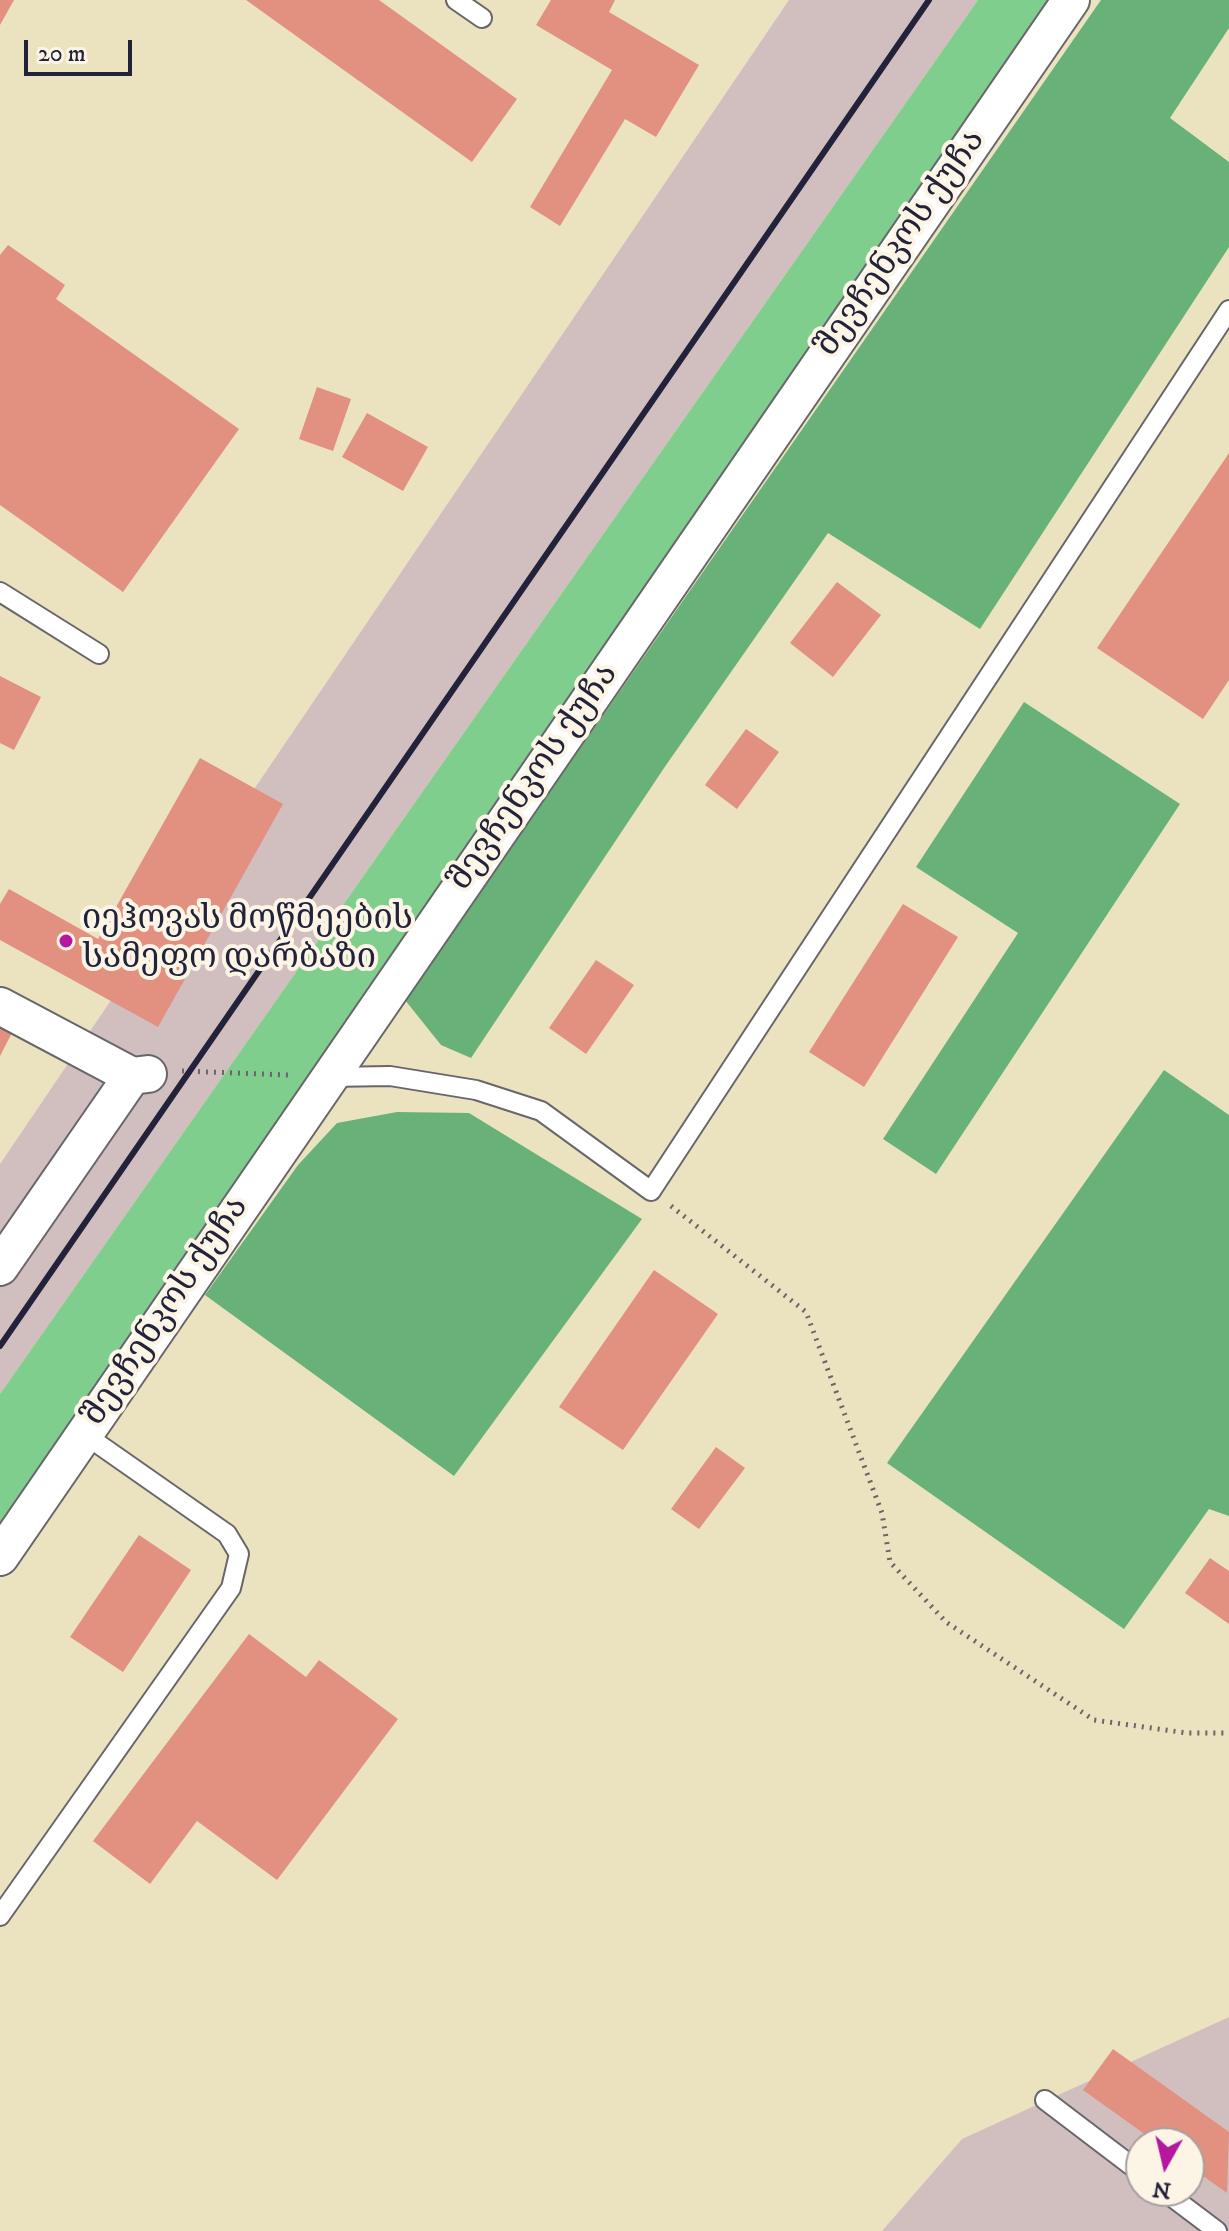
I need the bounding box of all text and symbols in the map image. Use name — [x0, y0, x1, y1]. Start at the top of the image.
scale bar — [28, 24, 136, 74]
text: 20 m — [38, 39, 86, 69]
street label: შევჩენკოს ქუჩა — [808, 123, 996, 365]
street label: შევჩენკოს ქუჩა — [441, 657, 629, 899]
place label: იეჰოვას მოწმეების სამეფო დარბაზი — [82, 901, 413, 980]
marker: იეჰოვას მოწმეების სამეფო დარბაზი — [57, 932, 75, 950]
street label: შევჩენკოს ქუჩა — [75, 1190, 259, 1434]
north arrow — [1125, 2127, 1205, 2207]
text: N — [1151, 2175, 1173, 2204]

